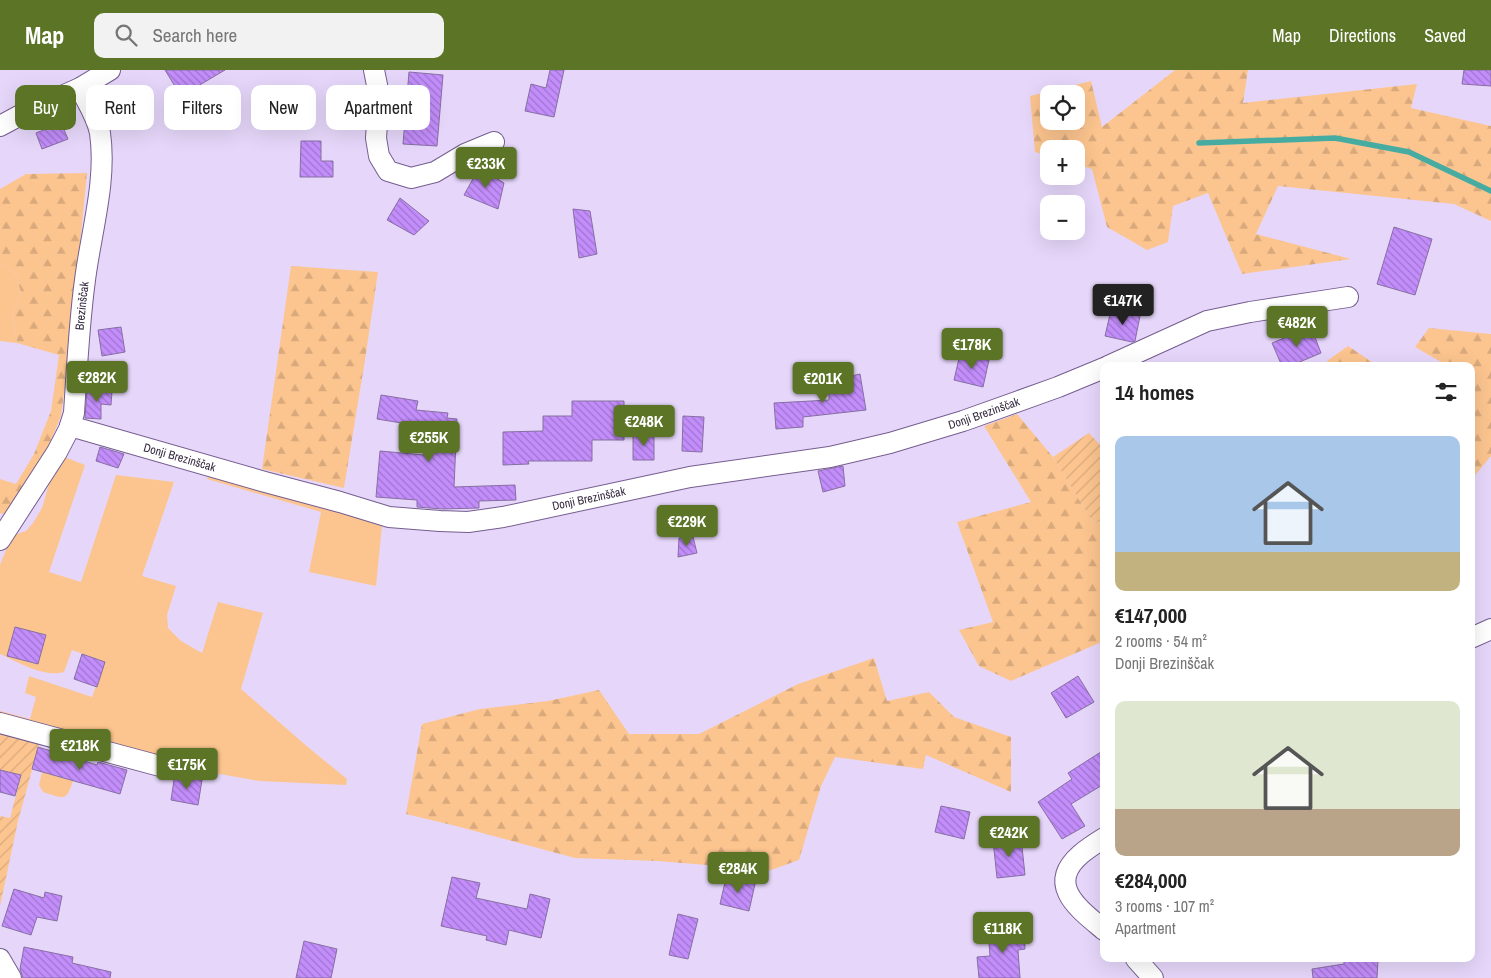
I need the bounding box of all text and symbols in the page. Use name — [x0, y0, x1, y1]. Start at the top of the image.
search box — [94, 13, 444, 58]
text: Map — [25, 19, 64, 51]
icon: search — [112, 21, 140, 49]
text: Search here — [152, 22, 237, 48]
text: Map — [1272, 23, 1301, 48]
text: Directions — [1329, 23, 1396, 48]
text: Saved — [1424, 23, 1466, 48]
chip: Buy — [15, 85, 76, 130]
chip: Rent — [86, 85, 154, 130]
chip: Filters — [164, 85, 241, 130]
chip: New — [251, 85, 316, 130]
chip: Apartment — [326, 85, 430, 130]
map controls — [1040, 85, 1085, 240]
button: locate — [1040, 85, 1085, 130]
button: + — [1040, 140, 1085, 185]
pin: €233K — [451, 146, 521, 189]
text: €233K — [467, 152, 505, 174]
button: − — [1040, 195, 1085, 240]
street label: Brezinščak — [72, 281, 93, 331]
pin: €147K — [1088, 284, 1158, 326]
text: €147K — [1104, 289, 1142, 311]
pin: €482K — [1262, 306, 1332, 348]
text: €482K — [1278, 311, 1316, 333]
pin: €178K — [937, 328, 1007, 370]
text: €178K — [953, 333, 991, 355]
pin: €282K — [62, 360, 132, 403]
pin: €201K — [788, 362, 858, 404]
text: €282K — [78, 366, 116, 388]
text: €201K — [804, 367, 842, 389]
text: 14 homes — [1115, 378, 1194, 407]
icon: filters — [1432, 378, 1460, 406]
street label: Donji Brezinščak — [946, 393, 1022, 433]
pin: €248K — [609, 404, 679, 447]
text: €248K — [625, 410, 663, 432]
pin: €255K — [394, 420, 464, 463]
text: €255K — [410, 426, 448, 448]
street label: Donji Brezinščak — [142, 439, 218, 475]
icon: home — [1243, 468, 1333, 558]
street label: Donji Brezinščak — [551, 483, 627, 514]
pin: €229K — [652, 504, 722, 547]
text: €229K — [668, 510, 706, 532]
text: €147,000 — [1115, 601, 1187, 630]
text: 2 rooms · 54 m² — [1115, 630, 1207, 652]
text: Donji Brezinščak — [1115, 652, 1214, 674]
pin: €218K — [45, 728, 115, 771]
icon: home — [1243, 733, 1333, 823]
text: €218K — [61, 734, 99, 756]
pin: €175K — [152, 748, 222, 790]
text: €175K — [168, 753, 206, 775]
pin: €242K — [974, 816, 1044, 858]
text: €242K — [990, 821, 1028, 843]
pin: €284K — [703, 852, 773, 894]
text: €284K — [719, 857, 757, 879]
text: €284,000 — [1115, 866, 1187, 895]
text: 3 rooms · 107 m² — [1115, 895, 1214, 917]
pin: €118K — [968, 912, 1038, 954]
text: €118K — [984, 917, 1022, 939]
text: Apartment — [1115, 917, 1176, 939]

